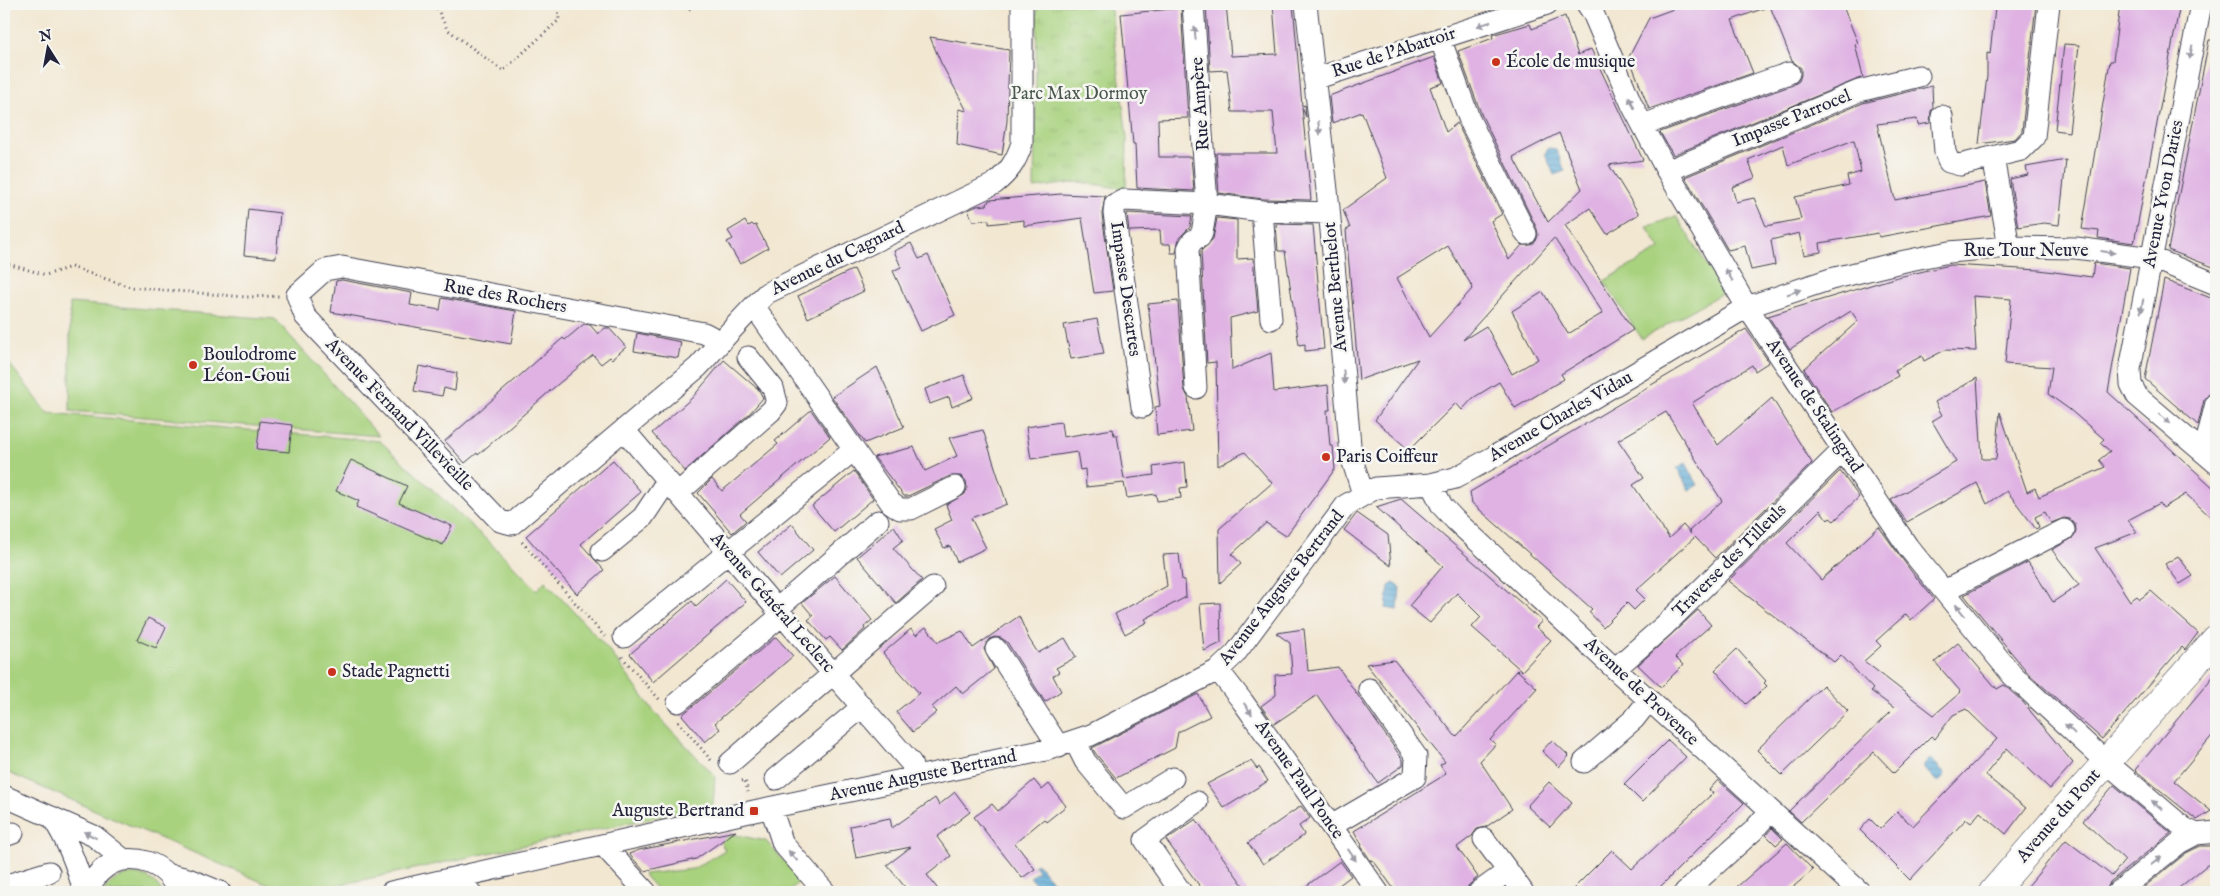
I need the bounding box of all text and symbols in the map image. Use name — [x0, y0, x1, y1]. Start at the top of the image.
one-way arrow — [1476, 21, 1491, 29]
north arrow — [22, 22, 72, 72]
street label: Rue de l'Abattoir — [1329, 22, 1459, 84]
one-way arrow — [1191, 25, 1199, 41]
text: N — [37, 26, 53, 46]
one-way arrow — [2187, 44, 2195, 60]
place label: École de musique — [1506, 49, 1635, 74]
street label: Rue Ampère — [1186, 56, 1216, 152]
marker: École de musique — [1490, 56, 1502, 68]
park label: Parc Max Dormoy — [1011, 83, 1147, 106]
street label: Impasse Parrocel — [1729, 85, 1855, 153]
one-way arrow — [1628, 96, 1636, 110]
street label: Avenue Yvon Daries — [2138, 118, 2190, 271]
one-way arrow — [1315, 120, 1323, 136]
street label: Avenue du Cagnard — [767, 217, 909, 302]
street label: Impasse Descartes — [1104, 220, 1146, 358]
street label: Avenue Berthelot — [1319, 221, 1353, 354]
street label: Rue Tour Neuve — [1964, 240, 2089, 263]
one-way arrow — [2100, 249, 2116, 257]
one-way arrow — [1724, 269, 1733, 282]
street label: Rue des Rochers — [441, 275, 569, 319]
one-way arrow — [1786, 288, 1801, 295]
one-way arrow — [2138, 298, 2146, 314]
street label: Avenue Fernand Villevieille — [319, 333, 478, 496]
street label: Avenue de Stalingrad — [1760, 334, 1868, 478]
place label: Boulodrome Léon-Goui — [203, 344, 296, 388]
marker: Boulodrome Léon-Goui — [187, 359, 199, 371]
street label: Avenue Charles Vidau — [1484, 366, 1637, 468]
one-way arrow — [1340, 369, 1348, 385]
one-way arrow — [2158, 413, 2171, 424]
place label: Paris Coiffeur — [1336, 446, 1438, 469]
marker: Paris Coiffeur — [1320, 451, 1332, 463]
street label: Traverse des Tilleuls — [1668, 499, 1792, 623]
street label: Avenue Auguste Bertrand — [1214, 505, 1350, 671]
street label: Avenue Général Leclerc — [704, 527, 840, 678]
one-way arrow — [1954, 604, 1965, 617]
street label: Avenue de Provence — [1578, 632, 1703, 751]
place label: Stade Pagnetti — [342, 661, 450, 684]
marker: Stade Pagnetti — [326, 666, 338, 678]
one-way arrow — [1243, 702, 1253, 716]
street label: Avenue Paul Ponce — [1249, 715, 1349, 844]
one-way arrow — [2065, 723, 2077, 735]
street label: Avenue Auguste Bertrand — [826, 745, 1019, 807]
street label: Avenue du Pont — [2011, 764, 2106, 869]
place label: Auguste Bertrand — [611, 800, 744, 823]
one-way arrow — [2151, 800, 2164, 811]
marker: Auguste Bertrand — [748, 805, 760, 817]
one-way arrow — [83, 831, 97, 839]
one-way arrow — [787, 849, 798, 862]
one-way arrow — [1347, 849, 1357, 862]
one-way arrow — [2149, 856, 2162, 867]

